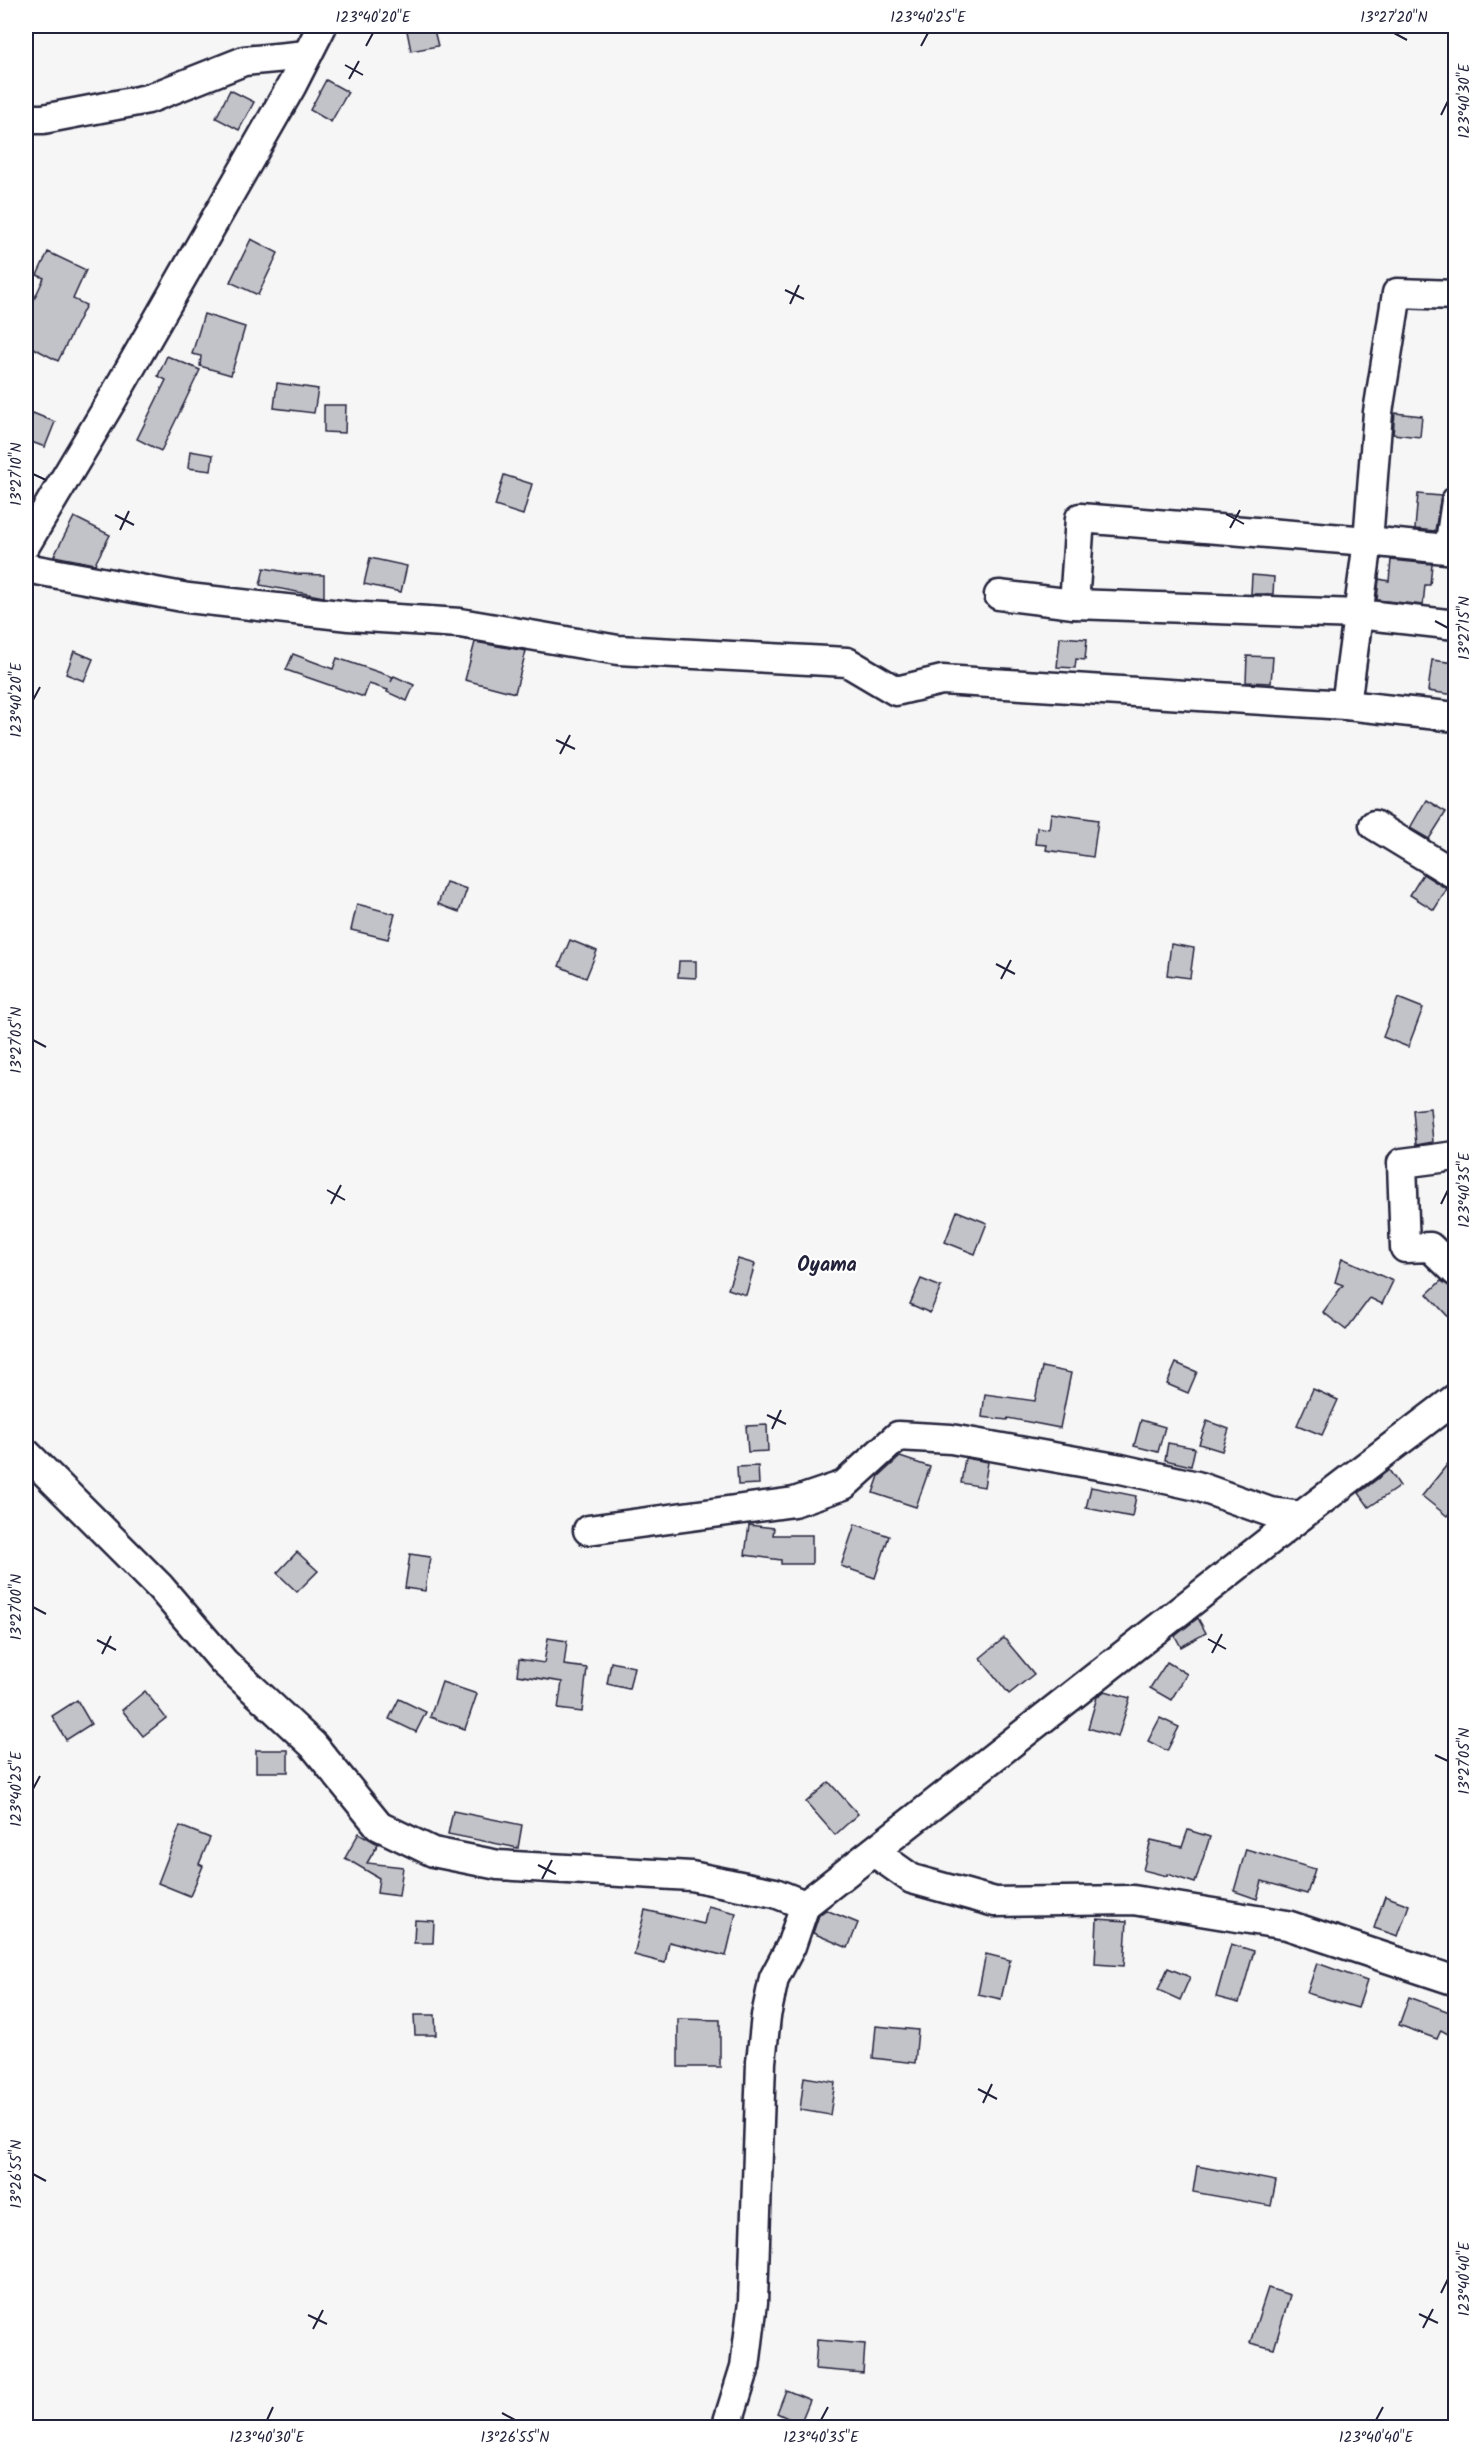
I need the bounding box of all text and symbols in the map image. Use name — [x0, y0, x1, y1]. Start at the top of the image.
text: 123°40'20"E — [336, 6, 412, 30]
text: 123°40'25"E — [890, 6, 967, 30]
text: 13°27'20"N — [1360, 6, 1428, 30]
text: 123°40'30"E — [1453, 62, 1477, 138]
text: 13°27'10"N — [5, 442, 29, 506]
text: 13°27'15"N — [1453, 596, 1477, 660]
text: 123°40'20"E — [5, 661, 29, 737]
text: 13°27'05"N — [5, 1007, 29, 1073]
text: 123°40'35"E — [1453, 1151, 1477, 1228]
district label: Oyama — [797, 1250, 857, 1282]
text: 13°27'00"N — [5, 1574, 29, 1640]
text: 13°27'05"N — [1453, 1728, 1477, 1794]
text: 123°40'25"E — [5, 1750, 29, 1827]
text: 13°26'55"N — [5, 2140, 29, 2208]
text: 123°40'40"E — [1453, 2241, 1477, 2316]
text: 123°40'30"E — [230, 2426, 306, 2450]
text: 13°26'55"N — [481, 2426, 549, 2450]
text: 123°40'35"E — [783, 2426, 860, 2450]
text: 123°40'40"E — [1339, 2426, 1414, 2450]

